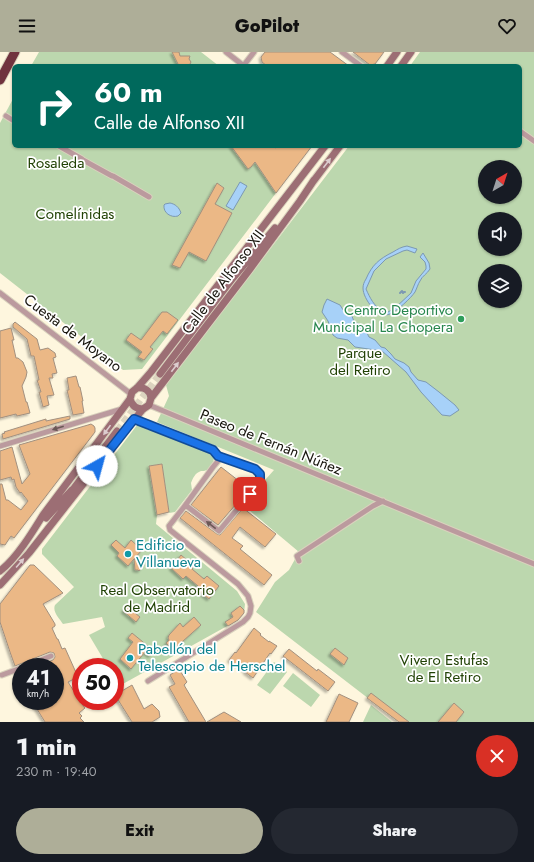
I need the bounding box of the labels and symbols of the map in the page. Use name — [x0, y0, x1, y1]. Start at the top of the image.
park label: Rosaleda — [28, 152, 84, 174]
one-way arrow — [323, 158, 331, 169]
north arrow — [478, 160, 522, 204]
park label: Comelínidas — [36, 203, 114, 225]
street label: Calle de Alfonso XII — [176, 225, 270, 339]
street label: Cuesta de Moyano — [19, 289, 127, 377]
place label: Centro Deportivo Municipal La Chopera — [313, 299, 453, 338]
marker: Centro Deportivo Municipal La Chopera — [456, 314, 466, 324]
park label: Parque del Retiro — [330, 342, 390, 381]
one-way arrow — [170, 361, 179, 372]
street label: Paseo de Fernán Núñez — [197, 403, 345, 481]
one-way arrow — [52, 425, 64, 431]
one-way arrow — [103, 425, 111, 436]
position arrow — [76, 445, 118, 487]
pin — [233, 477, 267, 511]
one-way arrow — [206, 521, 217, 529]
place label: Edificio Villanueva — [136, 534, 201, 573]
marker: Edificio Villanueva — [123, 549, 133, 559]
one-way arrow — [16, 558, 25, 568]
park label: Real Observatorio de Madrid — [100, 579, 214, 618]
place label: Pabellón del Telescopio de Herschel — [138, 638, 286, 677]
park label: Vivero Estufas de El Retiro — [400, 649, 488, 688]
marker: Pabellón del Telescopio de Herschel — [125, 653, 135, 663]
speed limit sign: 50 — [72, 658, 124, 710]

